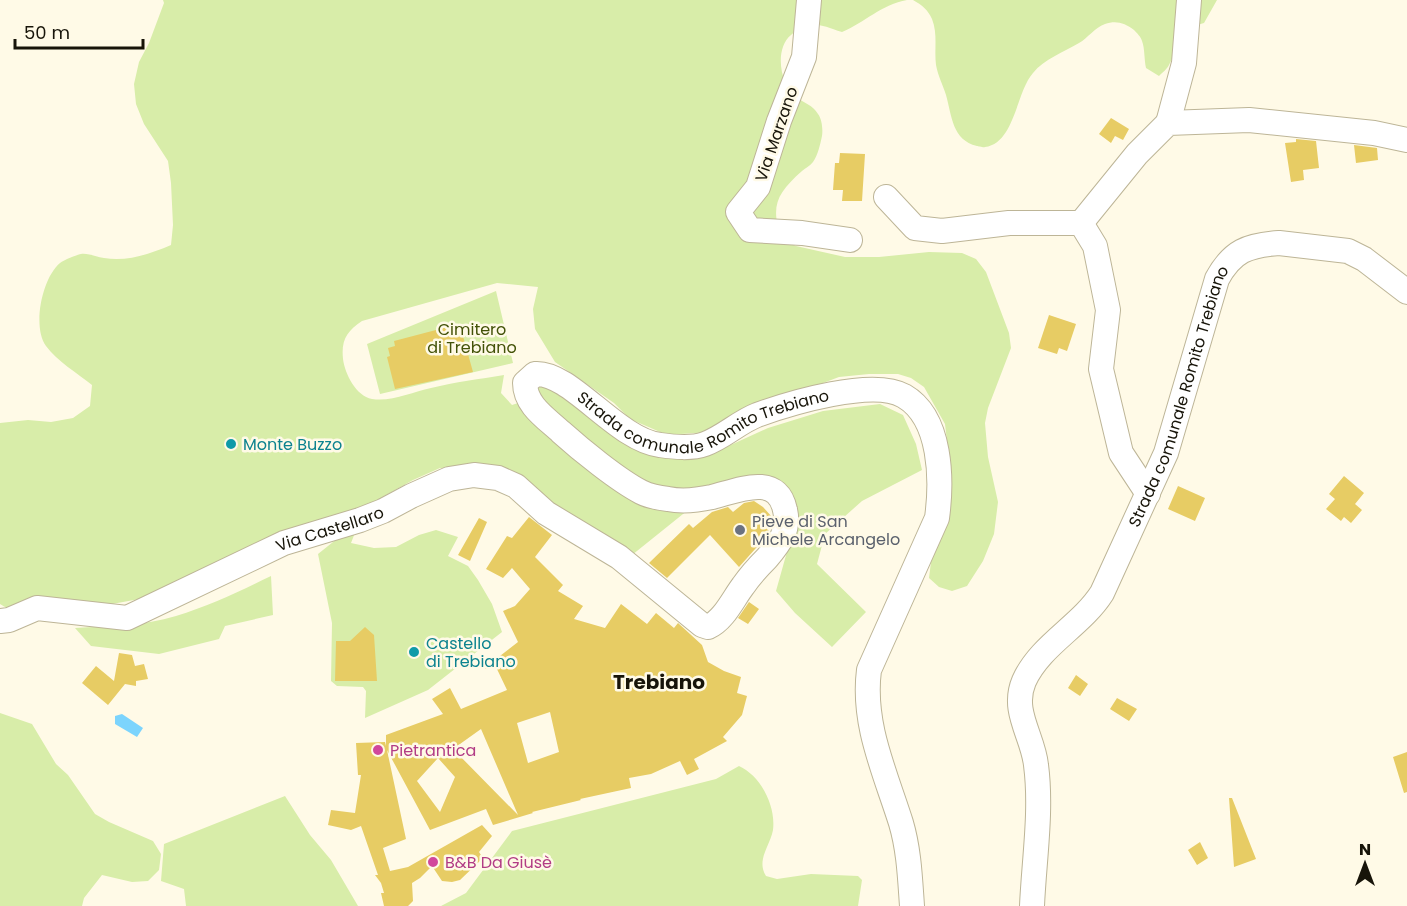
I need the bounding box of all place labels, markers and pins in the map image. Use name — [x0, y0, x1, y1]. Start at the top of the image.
place label: Monte Buzzo — [243, 433, 342, 456]
marker: Monte Buzzo — [224, 437, 238, 451]
place label: Pieve di San Michele Arcangelo — [752, 510, 900, 551]
marker: Pieve di San Michele Arcangelo — [733, 523, 747, 537]
place label: Castello di Trebiano — [426, 632, 516, 673]
marker: Castello di Trebiano — [407, 645, 421, 659]
place label: Pietrantica — [390, 739, 476, 762]
marker: Pietrantica — [371, 743, 385, 757]
place label: B&B Da Giusè — [445, 851, 552, 874]
marker: B&B Da Giusè — [426, 855, 440, 869]

